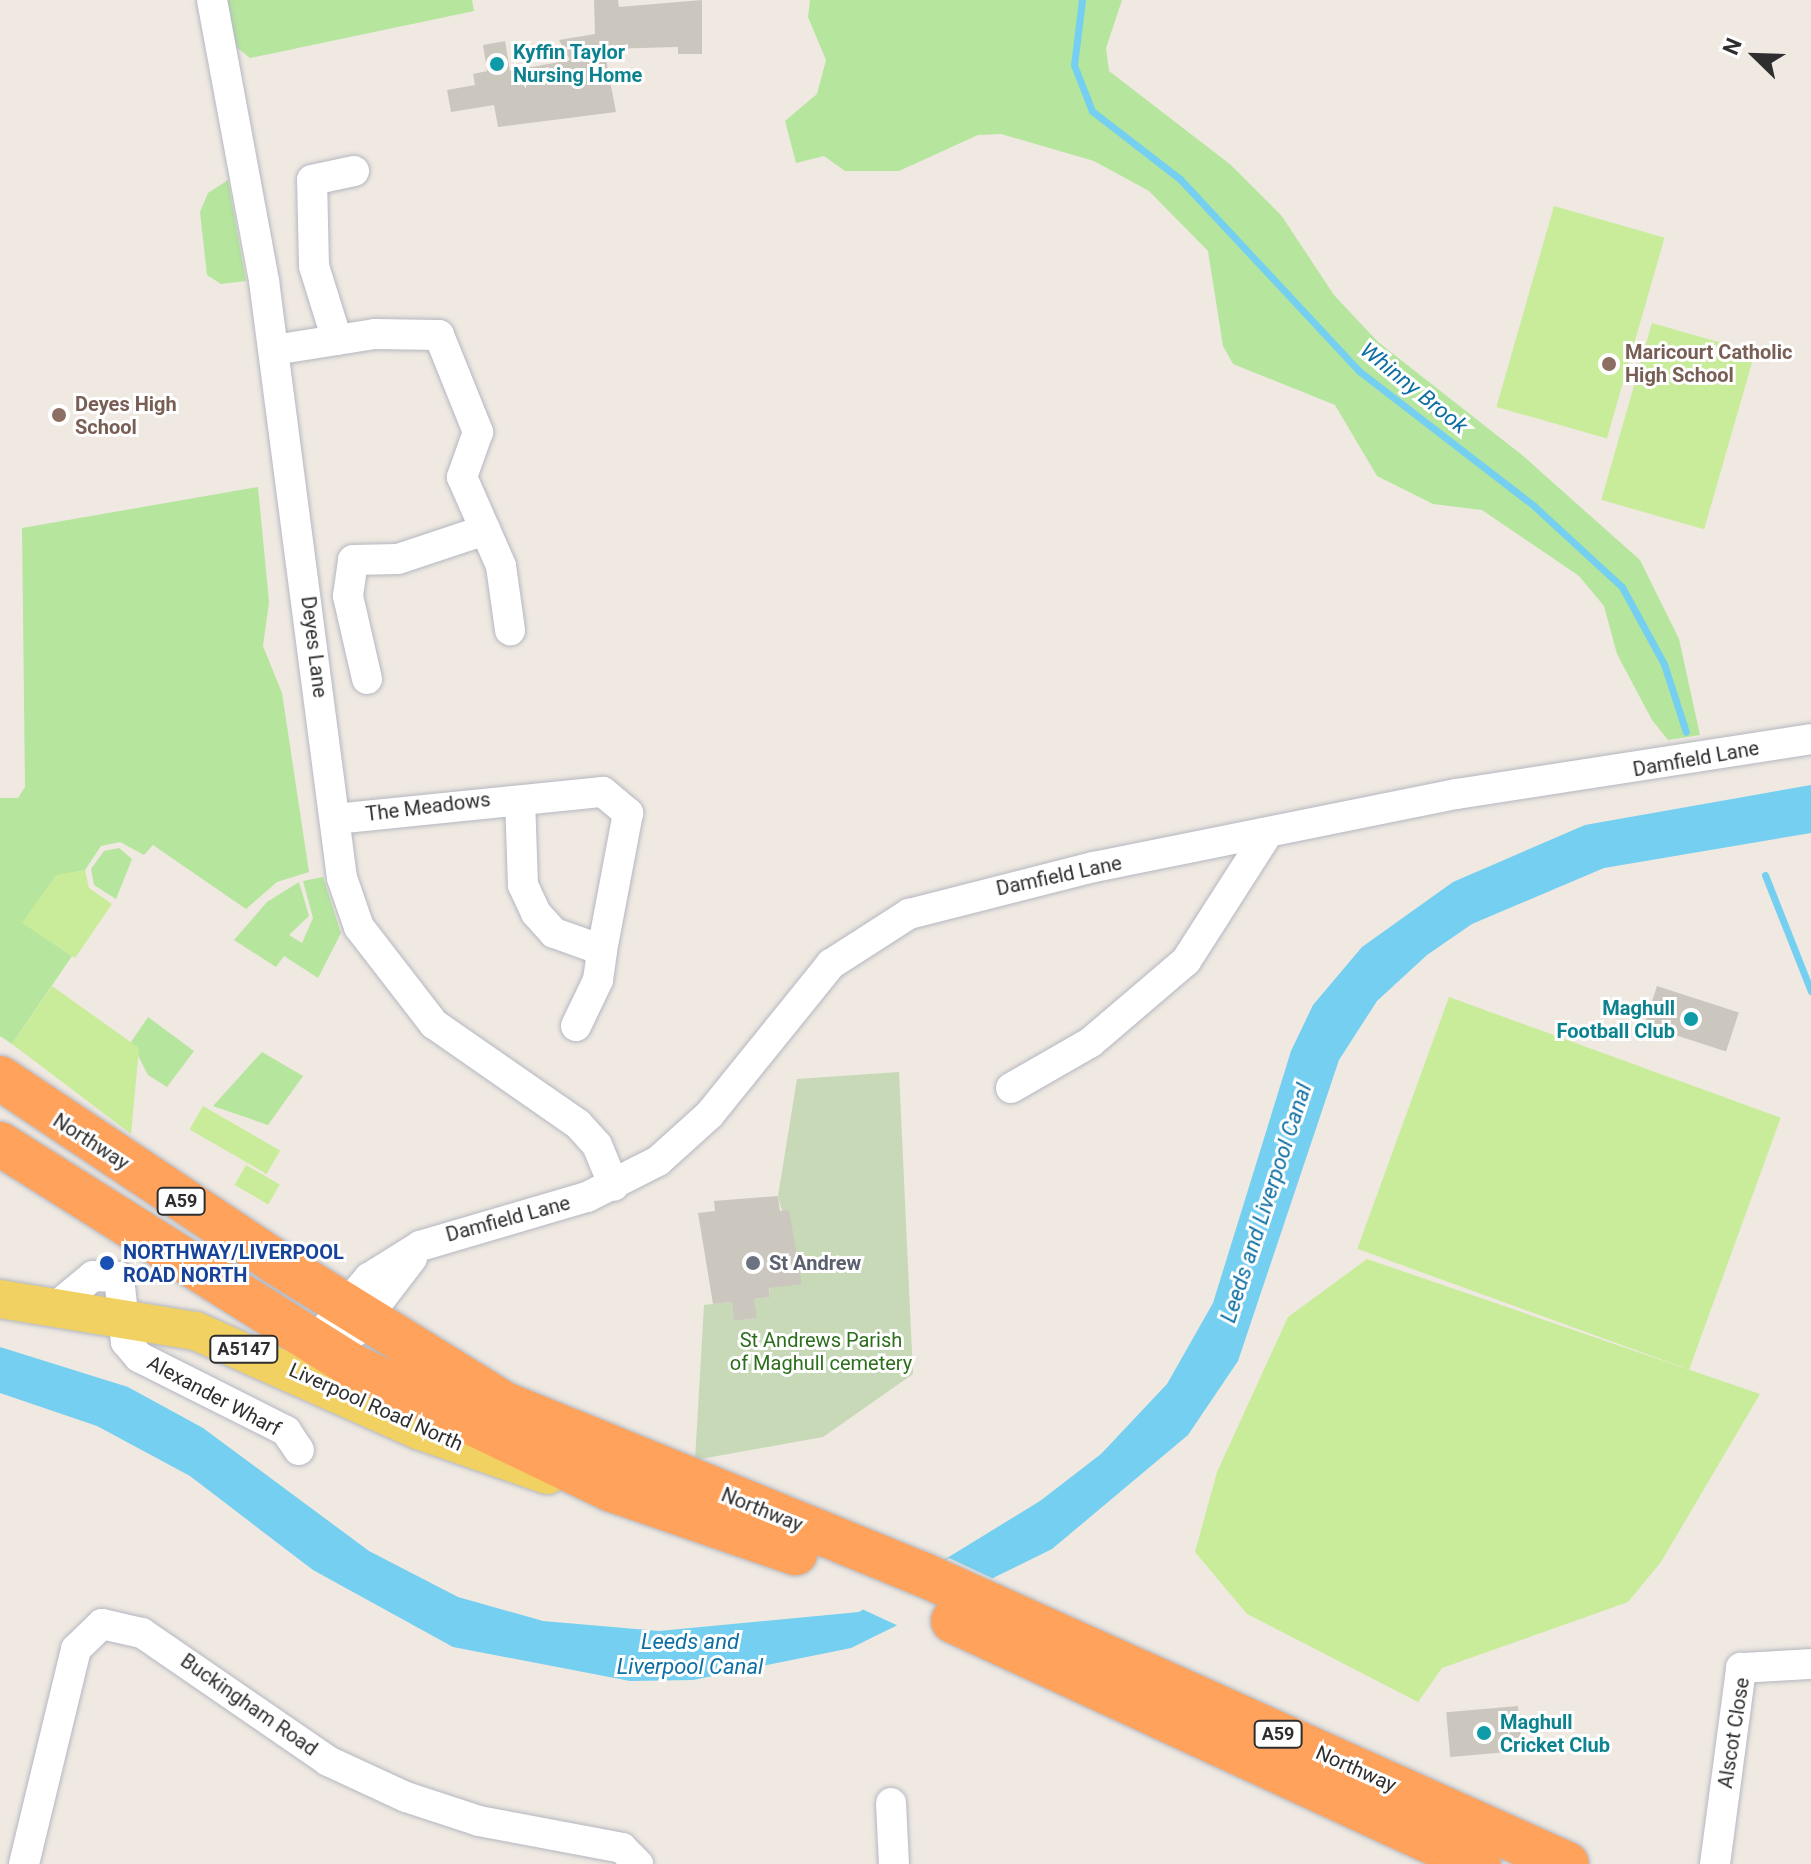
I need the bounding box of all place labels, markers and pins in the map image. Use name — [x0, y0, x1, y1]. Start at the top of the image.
place label: Kyffin Taylor Nursing Home — [513, 40, 642, 87]
marker: Kyffin Taylor Nursing Home — [488, 55, 506, 73]
place label: Maricourt Catholic High School — [1625, 340, 1792, 387]
marker: Maricourt Catholic High School — [1600, 355, 1618, 373]
place label: Deyes High School — [75, 392, 177, 439]
marker: Deyes High School — [50, 406, 68, 424]
place label: Maghull Football Club — [1557, 996, 1675, 1043]
marker: Maghull Football Club — [1682, 1010, 1700, 1028]
place label: NORTHWAY/LIVERPOOL ROAD NORTH — [123, 1240, 344, 1287]
place label: St Andrew — [769, 1251, 861, 1275]
marker: NORTHWAY/LIVERPOOL ROAD NORTH — [98, 1254, 116, 1272]
marker: St Andrew — [744, 1254, 762, 1272]
place label: Maghull Cricket Club — [1500, 1710, 1610, 1757]
marker: Maghull Cricket Club — [1475, 1724, 1493, 1742]

